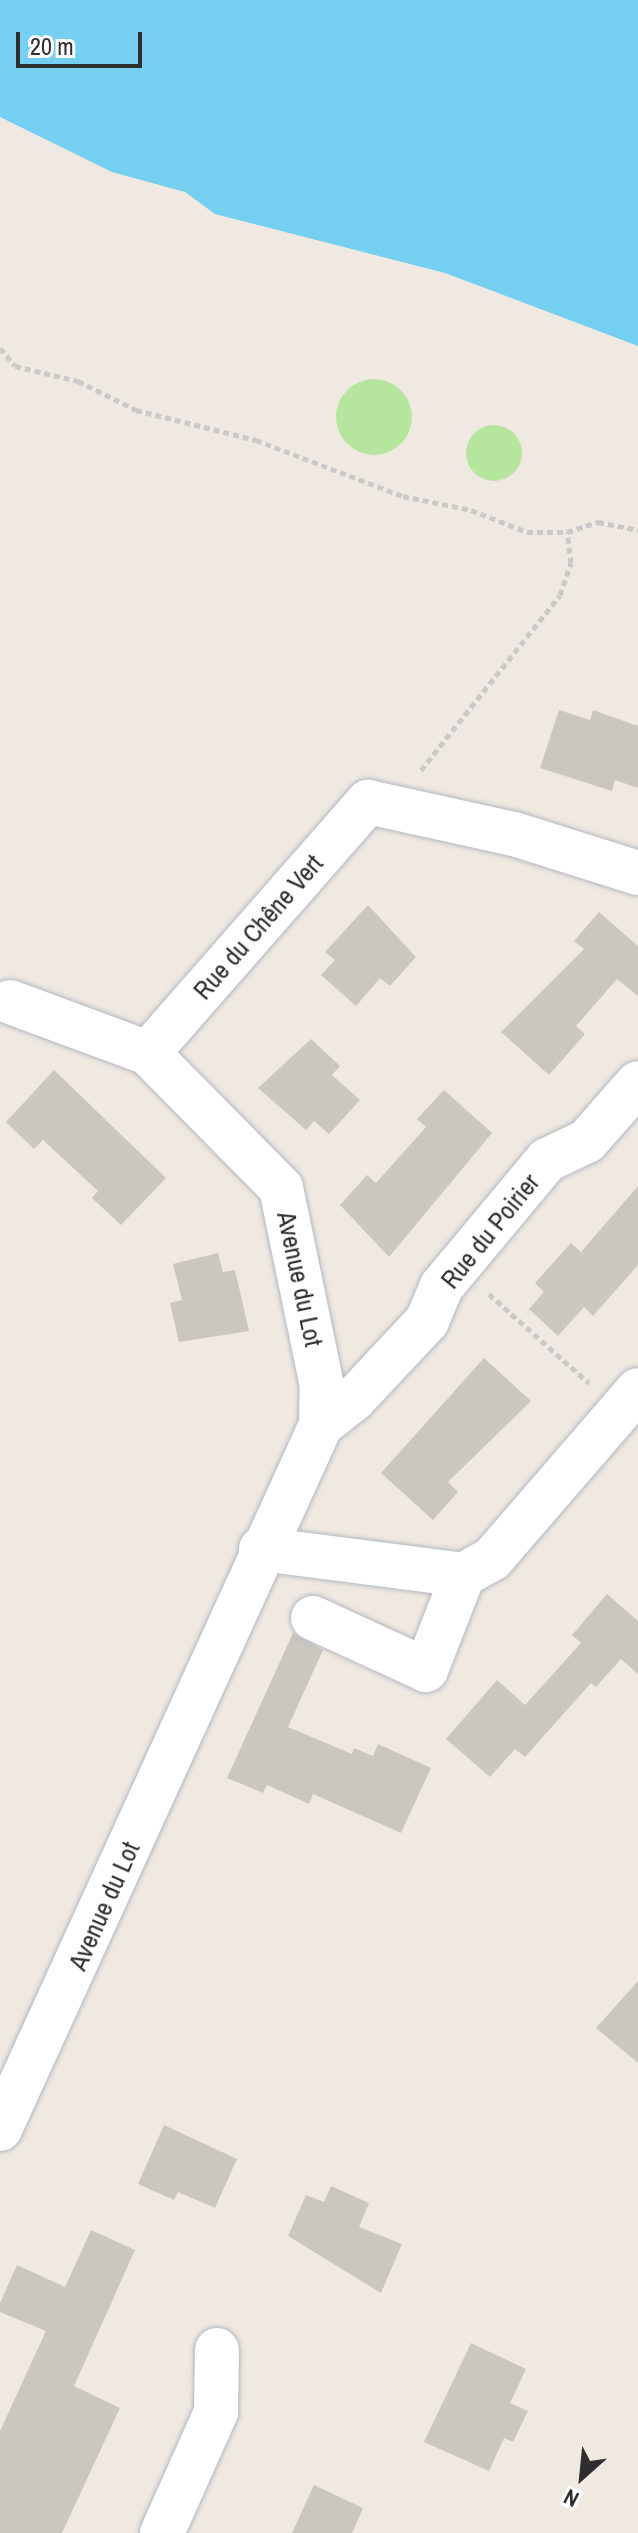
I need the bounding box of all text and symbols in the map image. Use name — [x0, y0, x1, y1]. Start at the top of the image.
scale bar — [20, 16, 146, 66]
text: 20 m — [30, 30, 74, 62]
street label: Rue du Chêne Vert — [187, 848, 329, 1006]
street label: Rue du Poirier — [434, 1167, 546, 1295]
street label: Avenue du Lot — [270, 1209, 330, 1349]
street label: Avenue du Lot — [62, 1837, 146, 1975]
north arrow — [542, 2437, 622, 2517]
text: N — [558, 2482, 584, 2515]

